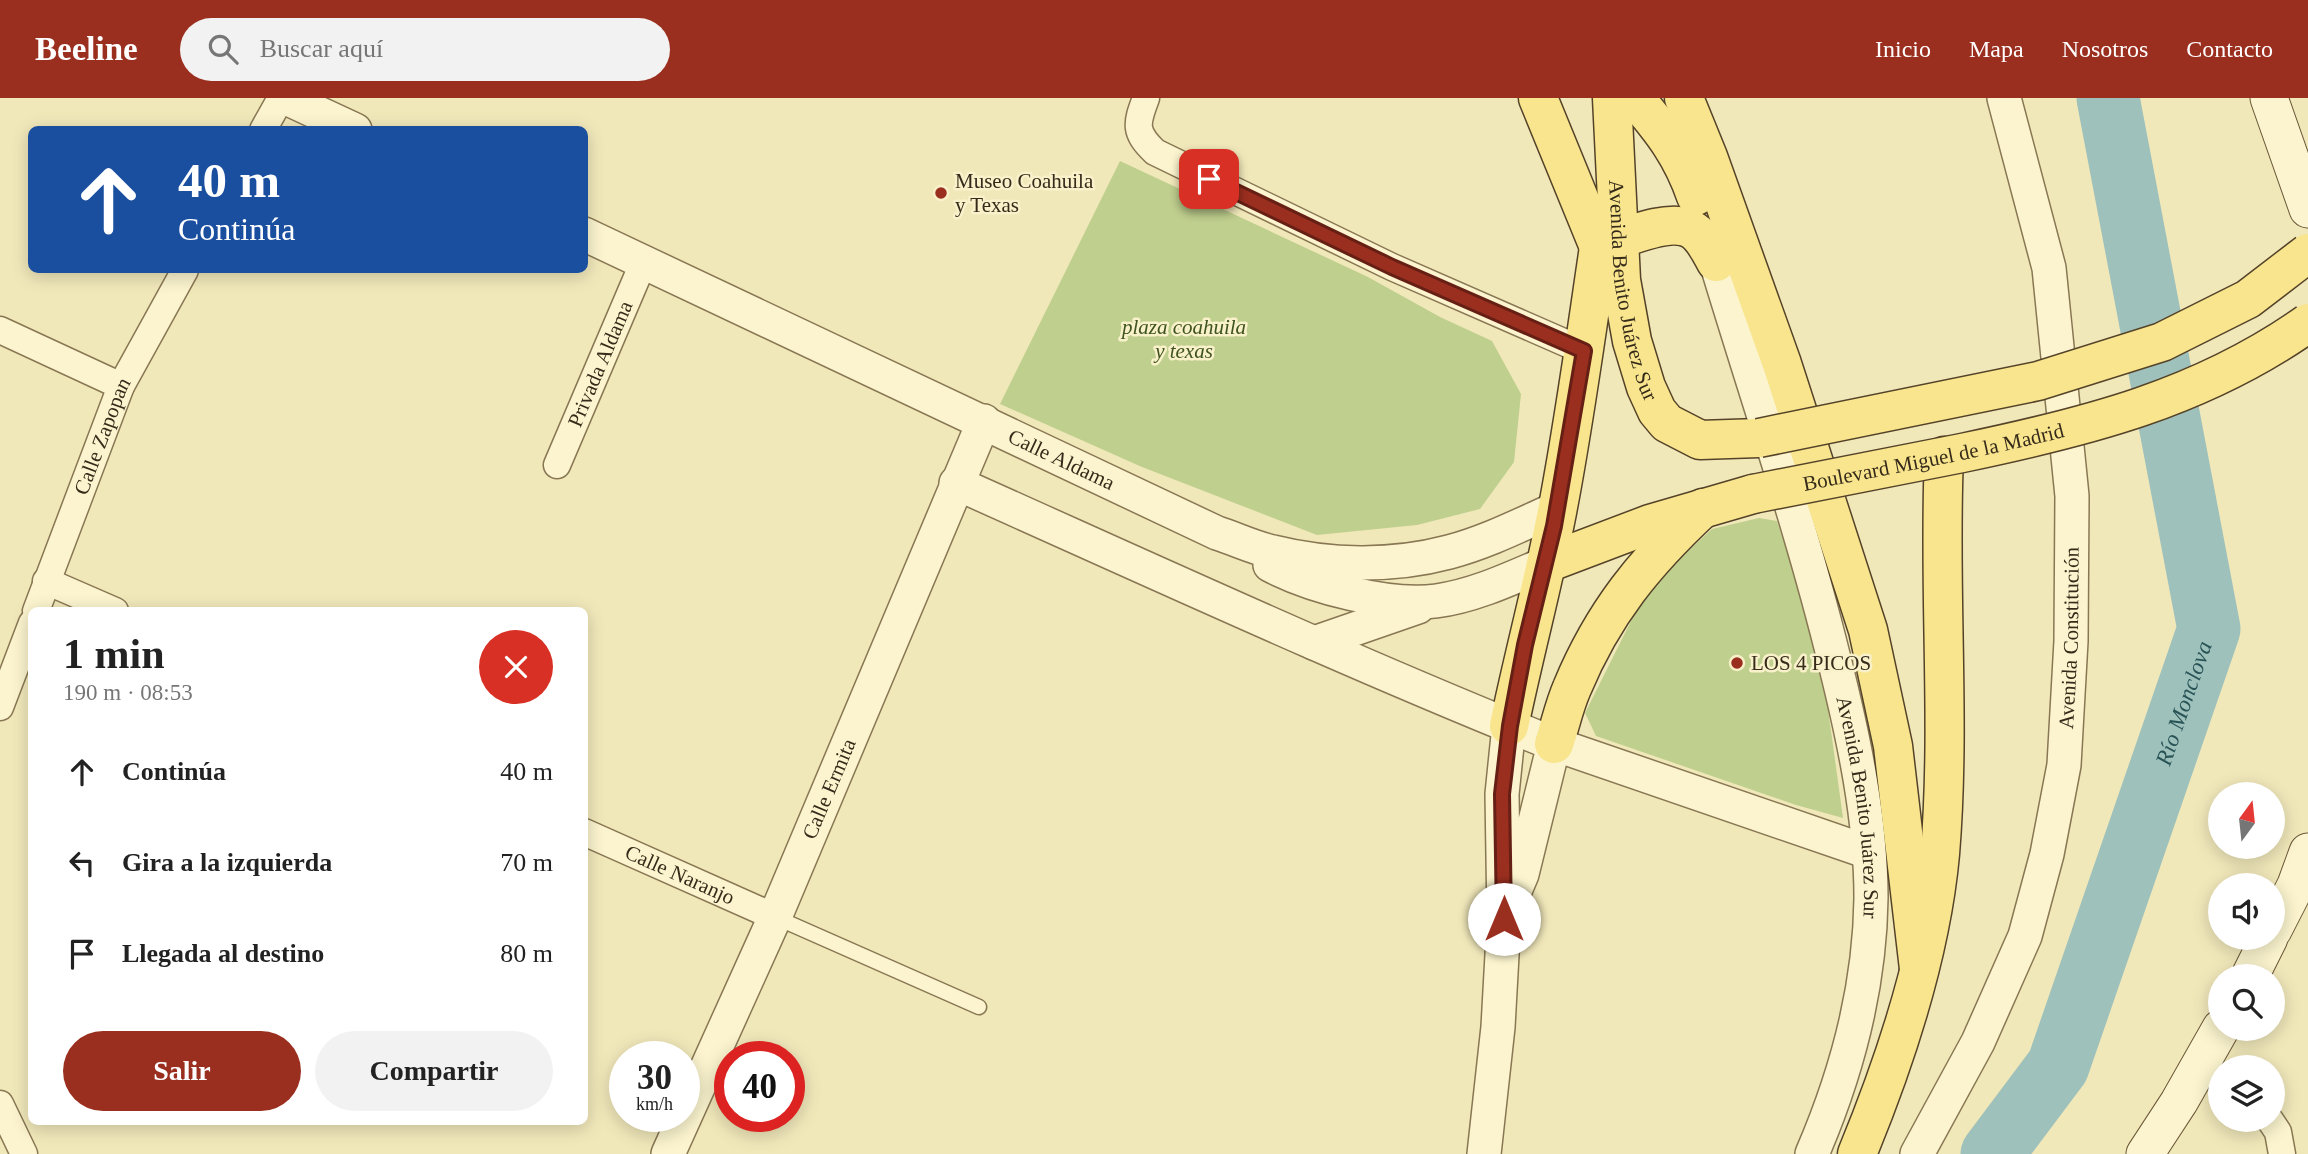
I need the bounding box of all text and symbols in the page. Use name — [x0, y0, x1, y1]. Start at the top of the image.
search box — [180, 18, 670, 81]
icon: search — [204, 30, 242, 68]
text: Beeline — [35, 31, 138, 67]
text: Buscar aquí — [260, 34, 383, 63]
text: Inicio — [1875, 36, 1931, 62]
text: Mapa — [1969, 36, 2024, 62]
text: Nosotros — [2062, 36, 2148, 62]
text: Contacto — [2186, 36, 2273, 62]
pin — [1179, 149, 1239, 209]
text: 40 m — [178, 153, 280, 208]
icon: ahead — [63, 154, 154, 245]
icon: arrive — [1190, 160, 1228, 198]
place label: Museo Coahuila y Texas — [955, 169, 1094, 217]
street label: Avenida Benito Juárez Sur — [1604, 179, 1663, 405]
marker: Museo Coahuila y Texas — [933, 185, 949, 201]
text: Continúa — [178, 211, 295, 247]
street label: Privada Aldama — [563, 296, 638, 431]
park label: plaza coahuila y texas — [1120, 315, 1246, 363]
street label: Calle Zapopan — [69, 373, 136, 498]
street label: Boulevard Miguel de la Madrid — [1801, 418, 2067, 496]
street label: Calle Aldama — [1004, 424, 1119, 495]
street label: Avenida Constitución — [2054, 546, 2084, 730]
button: close — [479, 630, 553, 704]
text: 1 min — [63, 631, 165, 677]
water label: Río Monclova — [2150, 638, 2216, 769]
place label: LOS 4 PICOS — [1751, 651, 1871, 675]
marker: LOS 4 PICOS — [1729, 655, 1745, 671]
text: 190 m · 08:53 — [63, 680, 193, 705]
street label: Avenida Benito Juárez Sur — [1831, 694, 1883, 919]
street label: Calle Ermita — [797, 734, 861, 843]
icon: ahead — [63, 753, 101, 791]
text: Continúa — [122, 757, 226, 786]
text: 40 m — [500, 757, 553, 786]
north arrow — [2208, 782, 2286, 859]
map controls — [2208, 782, 2285, 1132]
street label: Calle Naranjo — [621, 840, 738, 909]
icon: left — [63, 844, 101, 882]
text: Gira a la izquierda — [122, 848, 332, 877]
text: 70 m — [500, 848, 553, 877]
button: sound — [2208, 873, 2285, 950]
position arrow — [1467, 882, 1541, 956]
icon: arrive — [63, 935, 101, 973]
text: Llegada al destino — [122, 939, 324, 968]
text: 80 m — [500, 939, 553, 968]
button: search — [2208, 964, 2285, 1041]
button: Salir — [63, 1031, 301, 1111]
button: Compartir — [315, 1031, 553, 1111]
speed limit sign: 40 — [714, 1041, 805, 1132]
button: layers — [2208, 1055, 2285, 1132]
text: 30 — [637, 1058, 672, 1097]
text: km/h — [636, 1094, 673, 1114]

